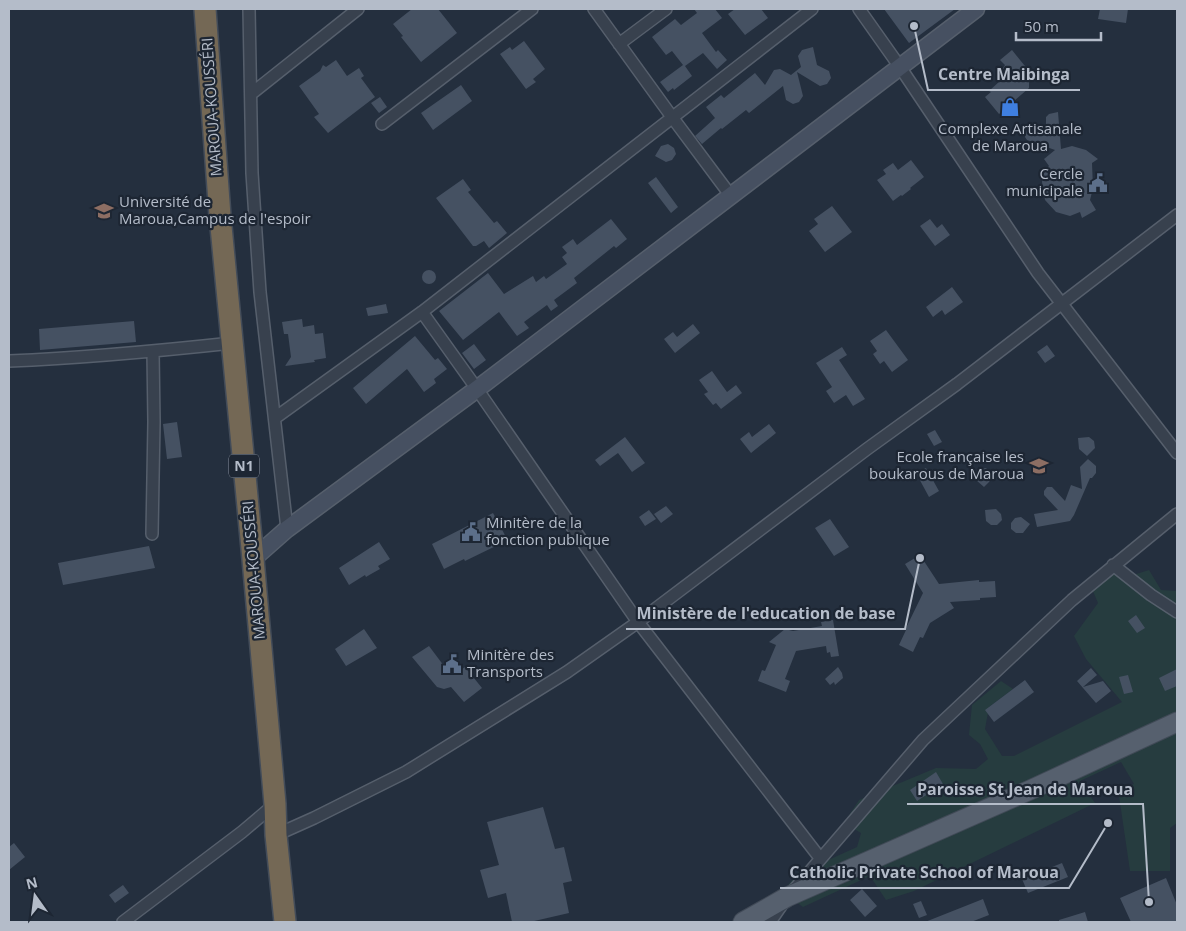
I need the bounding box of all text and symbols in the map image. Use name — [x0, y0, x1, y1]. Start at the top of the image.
scale bar — [1016, 10, 1101, 42]
text: 50 m — [1024, 16, 1059, 36]
street label: MAROUA-KOUSSÉRI — [196, 37, 226, 177]
callout: Centre Maibinga — [928, 59, 1080, 90]
text: Centre Maibinga — [938, 63, 1070, 85]
shop icon: Complexe Artisanale de Maroua — [999, 96, 1021, 118]
place label: Complexe Artisanale de Maroua — [938, 118, 1082, 155]
place label: Cercle municipale — [1006, 163, 1083, 200]
public building icon: Cercle municipale — [1087, 172, 1109, 194]
place label: Université de Maroua,Campus de l'espoir — [119, 191, 311, 228]
school or university icon: Université de Maroua,Campus de l'espoir — [93, 200, 115, 222]
place label: Ecole française les boukarous de Maroua — [869, 446, 1024, 483]
road number: N1 — [229, 454, 259, 478]
school or university icon: Ecole française les boukarous de Maroua — [1028, 455, 1050, 477]
street label: MAROUA-KOUSSÉRI — [237, 500, 269, 640]
place label: Minitère de la fonction publique — [486, 512, 610, 549]
public building icon: Minitère de la fonction publique — [460, 521, 482, 543]
callout: Ministère de l'education de base — [626, 598, 905, 629]
text: Ministère de l'education de base — [637, 602, 895, 624]
place label: Minitère des Transports — [467, 644, 554, 681]
public building icon: Minitère des Transports — [441, 653, 463, 675]
callout: Paroisse St Jean de Maroua — [907, 773, 1143, 804]
text: Paroisse St Jean de Maroua — [917, 778, 1133, 800]
callout: Catholic Private School of Maroua — [780, 857, 1069, 888]
text: Catholic Private School of Maroua — [789, 861, 1059, 883]
north arrow — [10, 871, 60, 921]
text: N — [24, 872, 40, 893]

